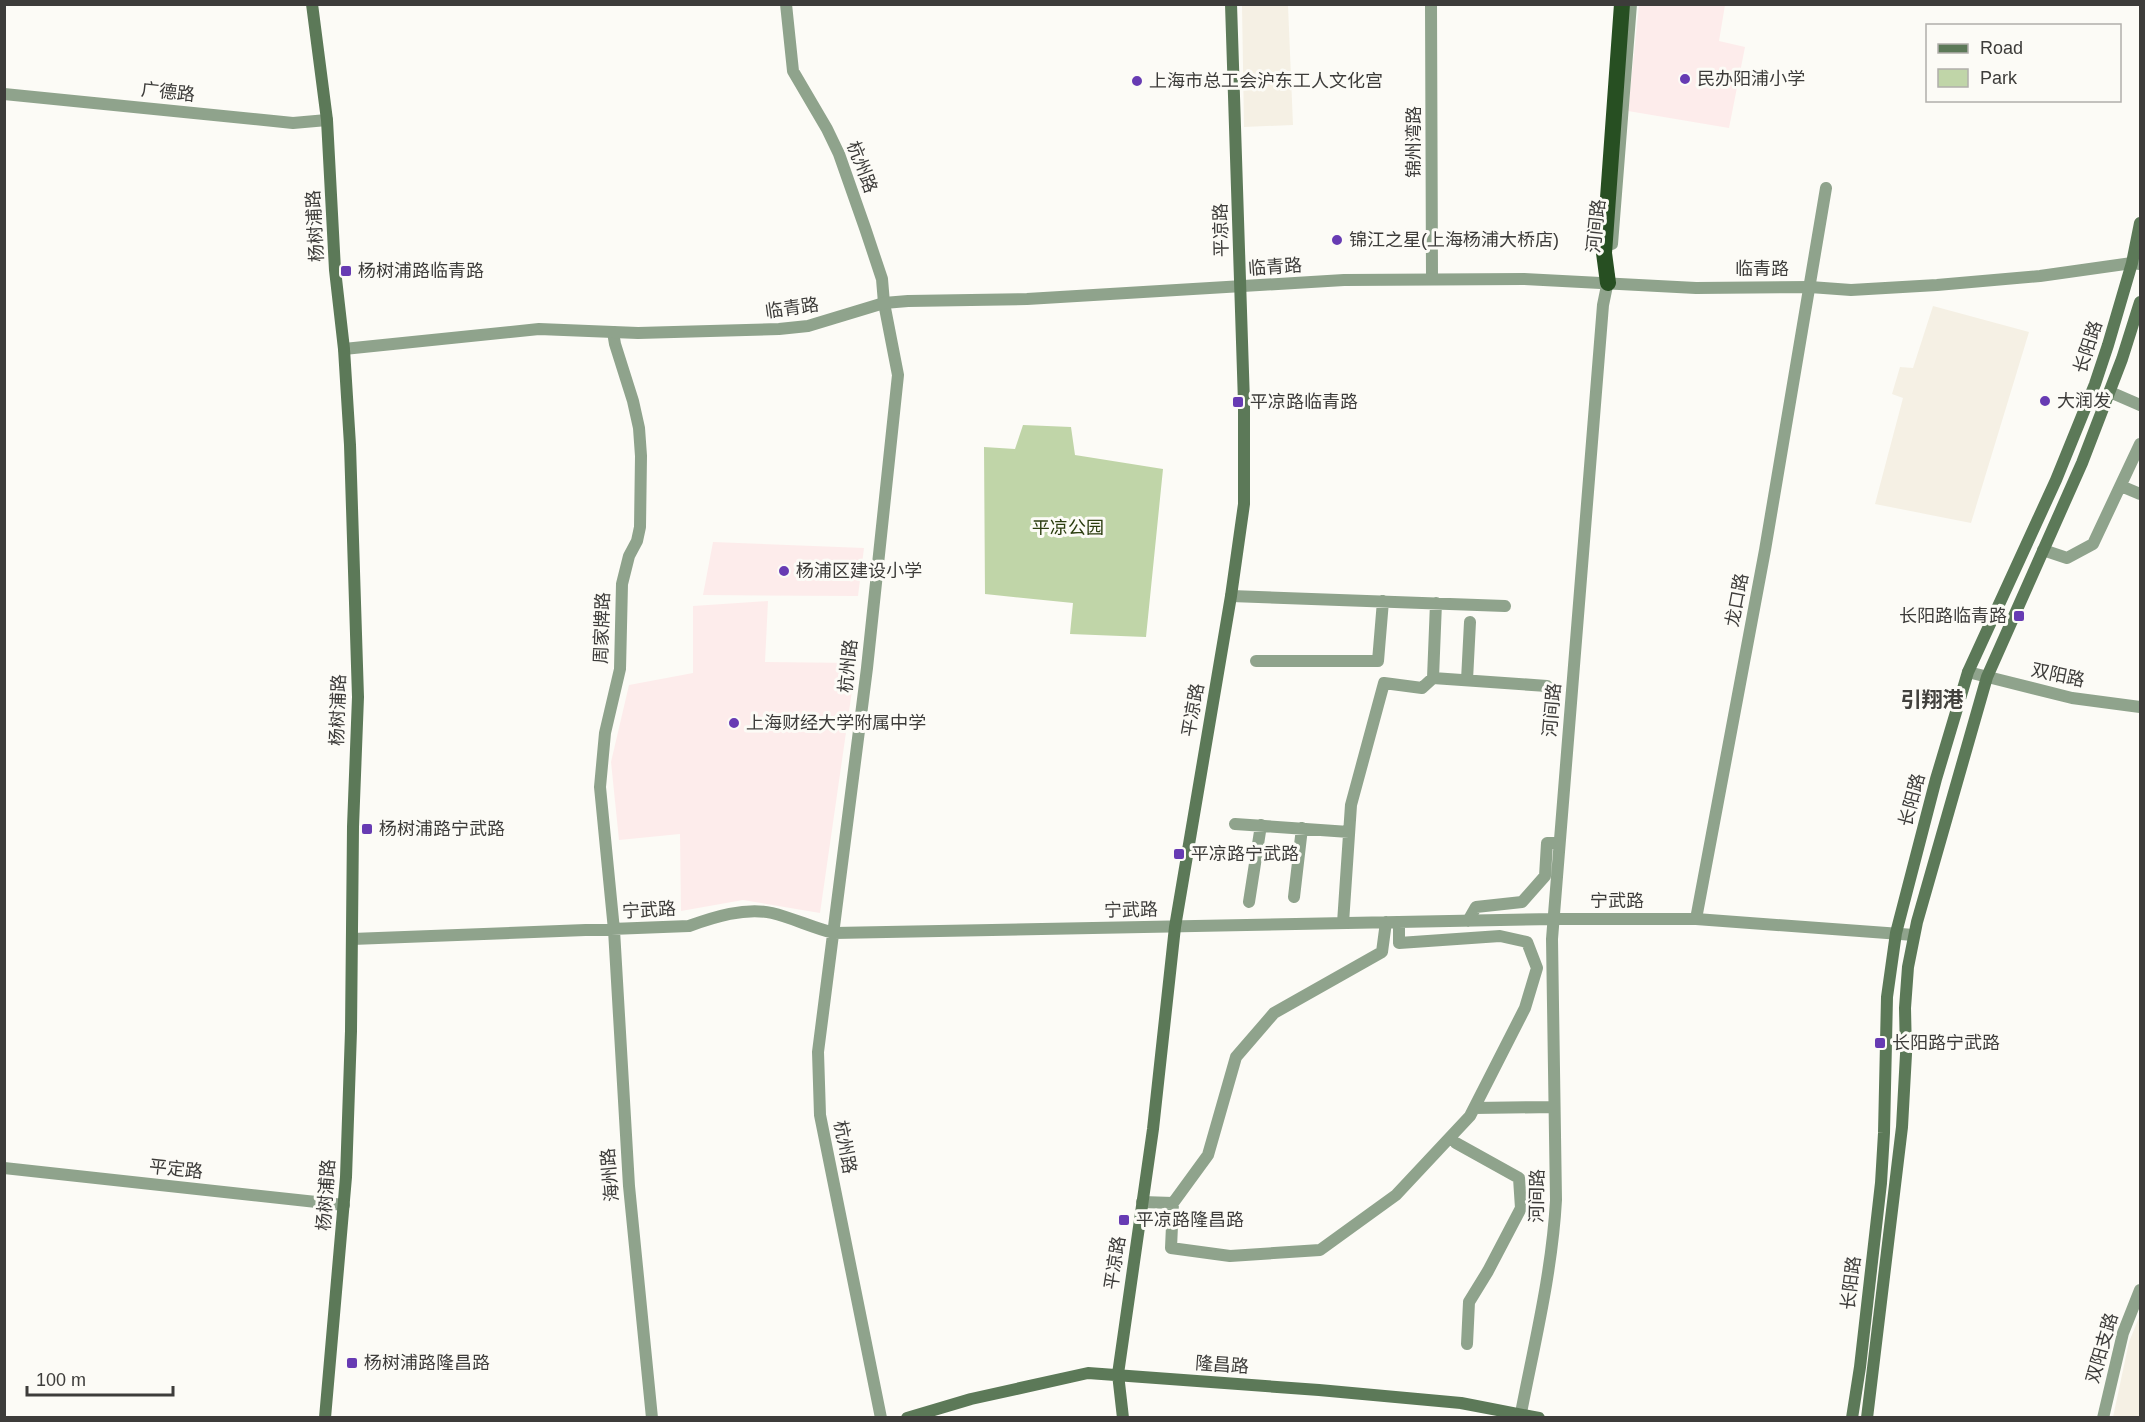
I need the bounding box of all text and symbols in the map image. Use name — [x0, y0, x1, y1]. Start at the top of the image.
legend — [1926, 24, 2121, 102]
text: Road — [1980, 38, 2023, 58]
text: Park — [1980, 68, 2018, 88]
place label: 民办阳浦小学 — [1697, 69, 1805, 89]
place label: 上海市总工会沪东工人文化宫 — [1149, 71, 1383, 91]
marker: 民办阳浦小学 — [1678, 72, 1692, 86]
marker: 上海市总工会沪东工人文化宫 — [1130, 74, 1144, 88]
street label: 广德路 — [140, 79, 196, 105]
street label: 锦州湾路 — [1404, 106, 1424, 178]
street label: 杭州路 — [843, 138, 881, 196]
street label: 杨树浦路 — [303, 190, 327, 262]
street label: 河间路 — [1583, 198, 1609, 254]
street label: 平凉路 — [1211, 203, 1231, 257]
place label: 锦江之星(上海杨浦大桥店) — [1349, 230, 1559, 250]
marker: 锦江之星(上海杨浦大桥店) — [1330, 233, 1344, 247]
street label: 临青路 — [1247, 255, 1303, 279]
street label: 临青路 — [1735, 259, 1789, 279]
place label: 杨树浦路临青路 — [358, 261, 484, 281]
marker: 杨树浦路临青路 — [339, 264, 353, 278]
street label: 临青路 — [764, 294, 820, 322]
street label: 长阳路 — [2070, 318, 2106, 376]
place label: 大润发 — [2057, 391, 2111, 411]
place label: 平凉路临青路 — [1250, 392, 1358, 412]
marker: 大润发 — [2038, 394, 2052, 408]
marker: 平凉路临青路 — [1231, 395, 1245, 409]
park label: 平凉公园 — [1032, 518, 1104, 538]
place label: 杨浦区建设小学 — [796, 561, 922, 581]
marker: 杨浦区建设小学 — [777, 564, 791, 578]
street label: 龙口路 — [1722, 572, 1752, 628]
street label: 周家牌路 — [591, 592, 613, 664]
place label: 长阳路临青路 — [1899, 606, 2007, 626]
marker: 长阳路临青路 — [2012, 609, 2026, 623]
street label: 杭州路 — [835, 638, 861, 694]
street label: 双阳路 — [2030, 660, 2086, 690]
street label: 杨树浦路 — [327, 674, 349, 746]
street label: 平凉路 — [1178, 682, 1208, 738]
street label: 河间路 — [1540, 682, 1564, 738]
district label: 引翔港 — [1901, 688, 1964, 711]
place label: 上海财经大学附属中学 — [746, 713, 926, 733]
marker: 上海财经大学附属中学 — [727, 716, 741, 730]
street label: 长阳路 — [1895, 771, 1929, 829]
place label: 杨树浦路宁武路 — [379, 819, 505, 839]
marker: 杨树浦路宁武路 — [360, 822, 374, 836]
place label: 平凉路宁武路 — [1191, 844, 1299, 864]
marker: 平凉路宁武路 — [1172, 847, 1186, 861]
street label: 宁武路 — [1590, 891, 1644, 911]
street label: 宁武路 — [622, 899, 676, 921]
street label: 宁武路 — [1104, 900, 1158, 920]
place label: 长阳路宁武路 — [1892, 1033, 2000, 1053]
marker: 长阳路宁武路 — [1873, 1036, 1887, 1050]
street label: 杭州路 — [830, 1119, 860, 1175]
street label: 海州路 — [598, 1147, 622, 1203]
street label: 平定路 — [148, 1156, 204, 1182]
street label: 杨树浦路 — [314, 1158, 338, 1232]
street label: 河间路 — [1527, 1169, 1547, 1223]
place label: 平凉路隆昌路 — [1136, 1210, 1244, 1230]
marker: 平凉路隆昌路 — [1117, 1213, 1131, 1227]
street label: 平凉路 — [1101, 1235, 1129, 1291]
street label: 长阳路 — [1838, 1255, 1864, 1311]
street label: 双阳支路 — [2082, 1311, 2122, 1385]
place label: 杨树浦路隆昌路 — [364, 1353, 490, 1373]
street label: 隆昌路 — [1194, 1353, 1250, 1377]
marker: 杨树浦路隆昌路 — [345, 1356, 359, 1370]
scale bar — [27, 1359, 172, 1397]
text: 100 m — [36, 1370, 86, 1390]

